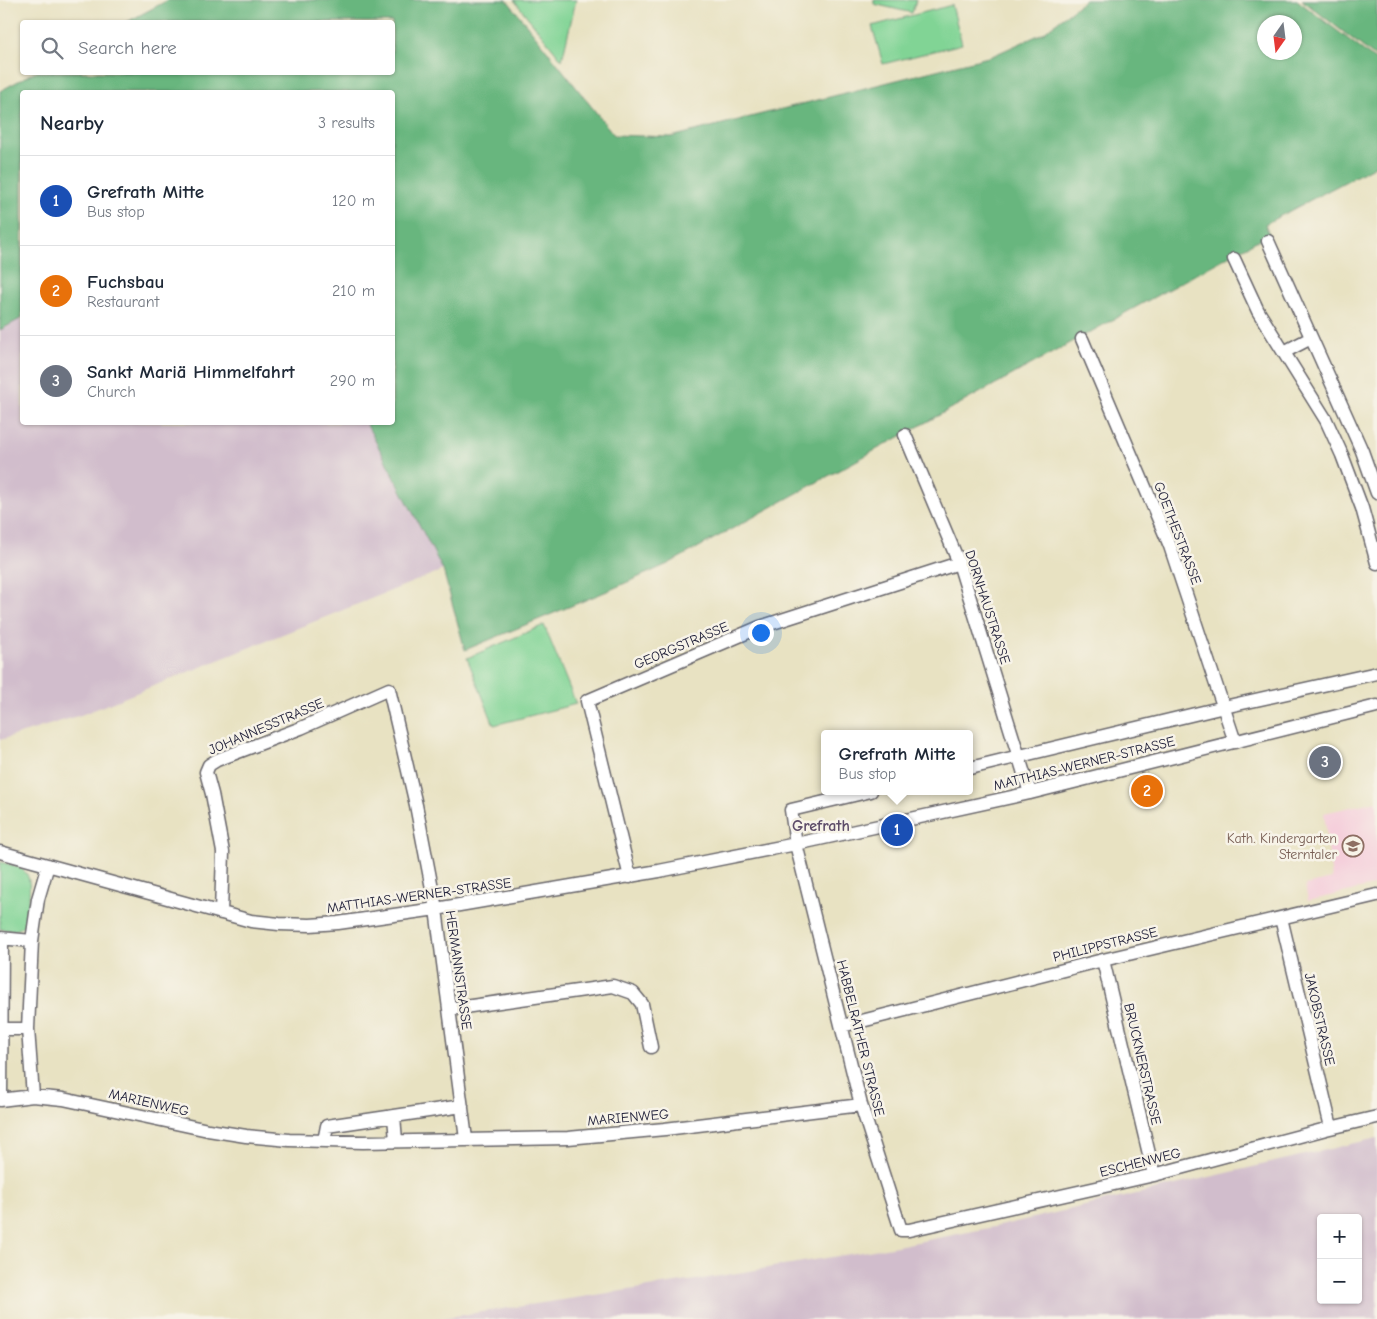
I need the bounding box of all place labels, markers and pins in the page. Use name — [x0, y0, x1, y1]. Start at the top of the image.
pin: 3 — [1309, 743, 1341, 781]
pin: 2 — [1131, 772, 1163, 810]
pin: 1 — [881, 811, 913, 849]
place label: Kath. Kindergarten Sterntaler — [1227, 830, 1337, 863]
school or university icon: Kath. Kindergarten Sterntaler — [1341, 834, 1365, 858]

